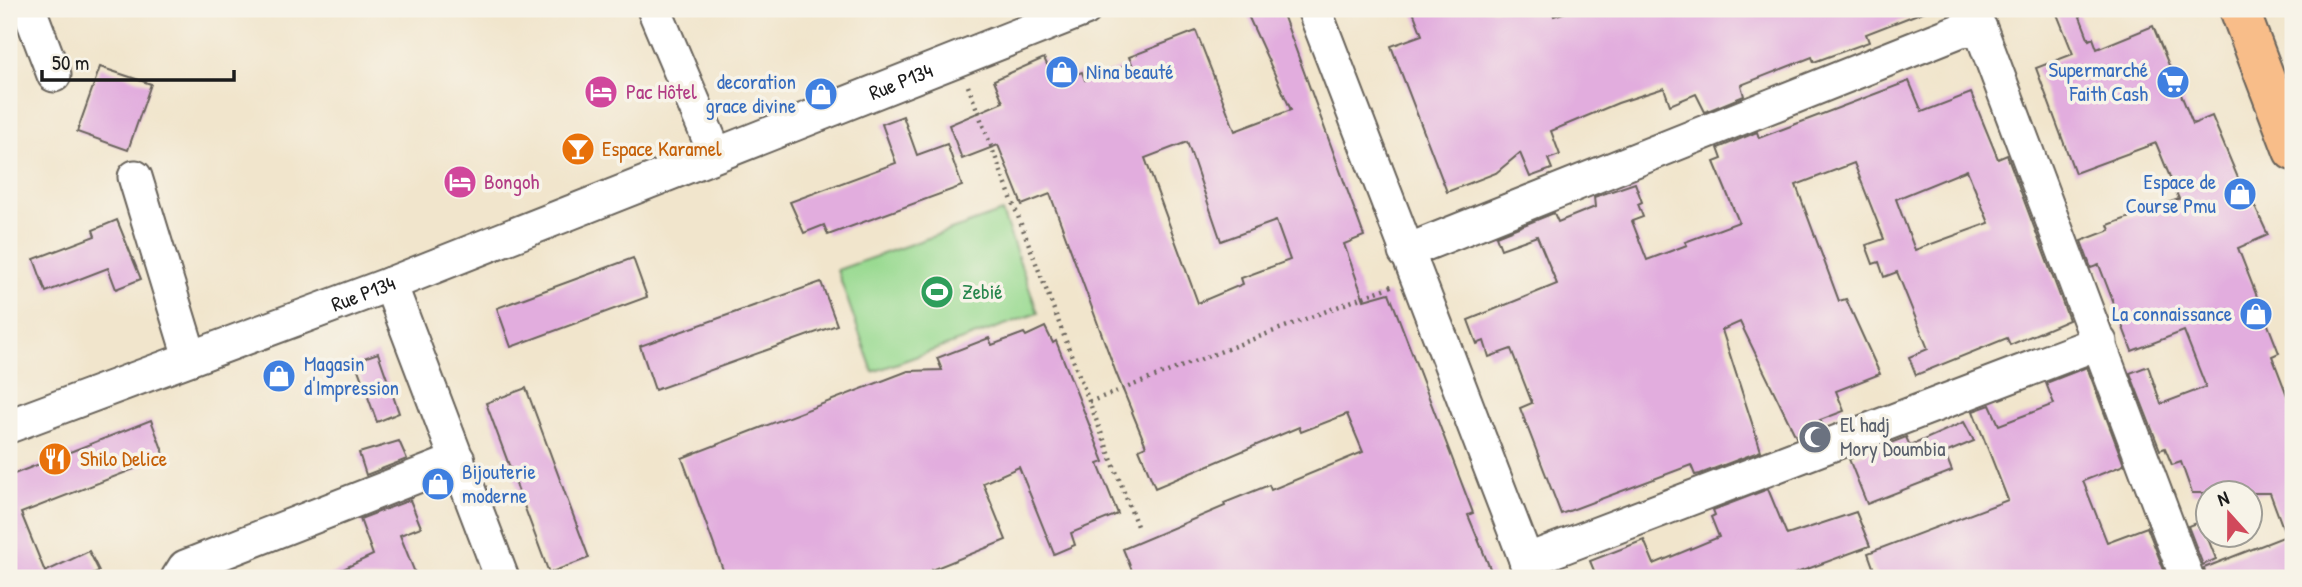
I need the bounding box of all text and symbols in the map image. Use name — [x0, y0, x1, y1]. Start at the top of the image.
scale bar — [42, 38, 234, 82]
text: 50 m — [52, 48, 89, 77]
shop icon: Nina beauté — [1043, 53, 1081, 91]
place label: Supermarché Faith Cash — [2049, 55, 2148, 108]
street label: Rue P134 — [865, 56, 937, 107]
place label: Nina beauté — [1086, 57, 1174, 86]
supermarket icon: Supermarché Faith Cash — [2154, 63, 2192, 101]
place label: decoration grace divine — [705, 67, 796, 120]
hotel icon: Pac Hôtel — [582, 73, 620, 111]
shop icon: decoration grace divine — [802, 75, 840, 113]
place label: Pac Hôtel — [626, 77, 697, 106]
bar icon: Espace Karamel — [559, 130, 597, 168]
place label: Espace Karamel — [602, 134, 722, 163]
hotel icon: Bongoh — [441, 163, 479, 201]
place label: Bongoh — [484, 167, 539, 196]
place label: Espace de Course Pmu — [2125, 167, 2217, 220]
shop icon: Espace de Course Pmu — [2221, 175, 2259, 213]
street label: Rue P134 — [327, 268, 399, 319]
sports icon: Zebié — [918, 273, 956, 311]
place label: Zebié — [962, 277, 1003, 306]
shop icon: La connaissance — [2237, 295, 2275, 333]
place label: La connaissance — [2112, 299, 2232, 328]
place label: Magasin d'Impression — [304, 349, 399, 402]
shop icon: Magasin d'Impression — [260, 357, 298, 395]
place label: El hadj Mory Doumbia — [1840, 410, 1945, 463]
mosque icon: El hadj Mory Doumbia — [1796, 418, 1834, 456]
restaurant icon: Shilo Delice — [36, 440, 74, 478]
place label: Shilo Delice — [80, 444, 167, 473]
place label: Bijouterie moderne — [462, 457, 536, 510]
shop icon: Bijouterie moderne — [419, 465, 457, 503]
north arrow — [2194, 478, 2264, 548]
text: N — [2214, 484, 2232, 512]

